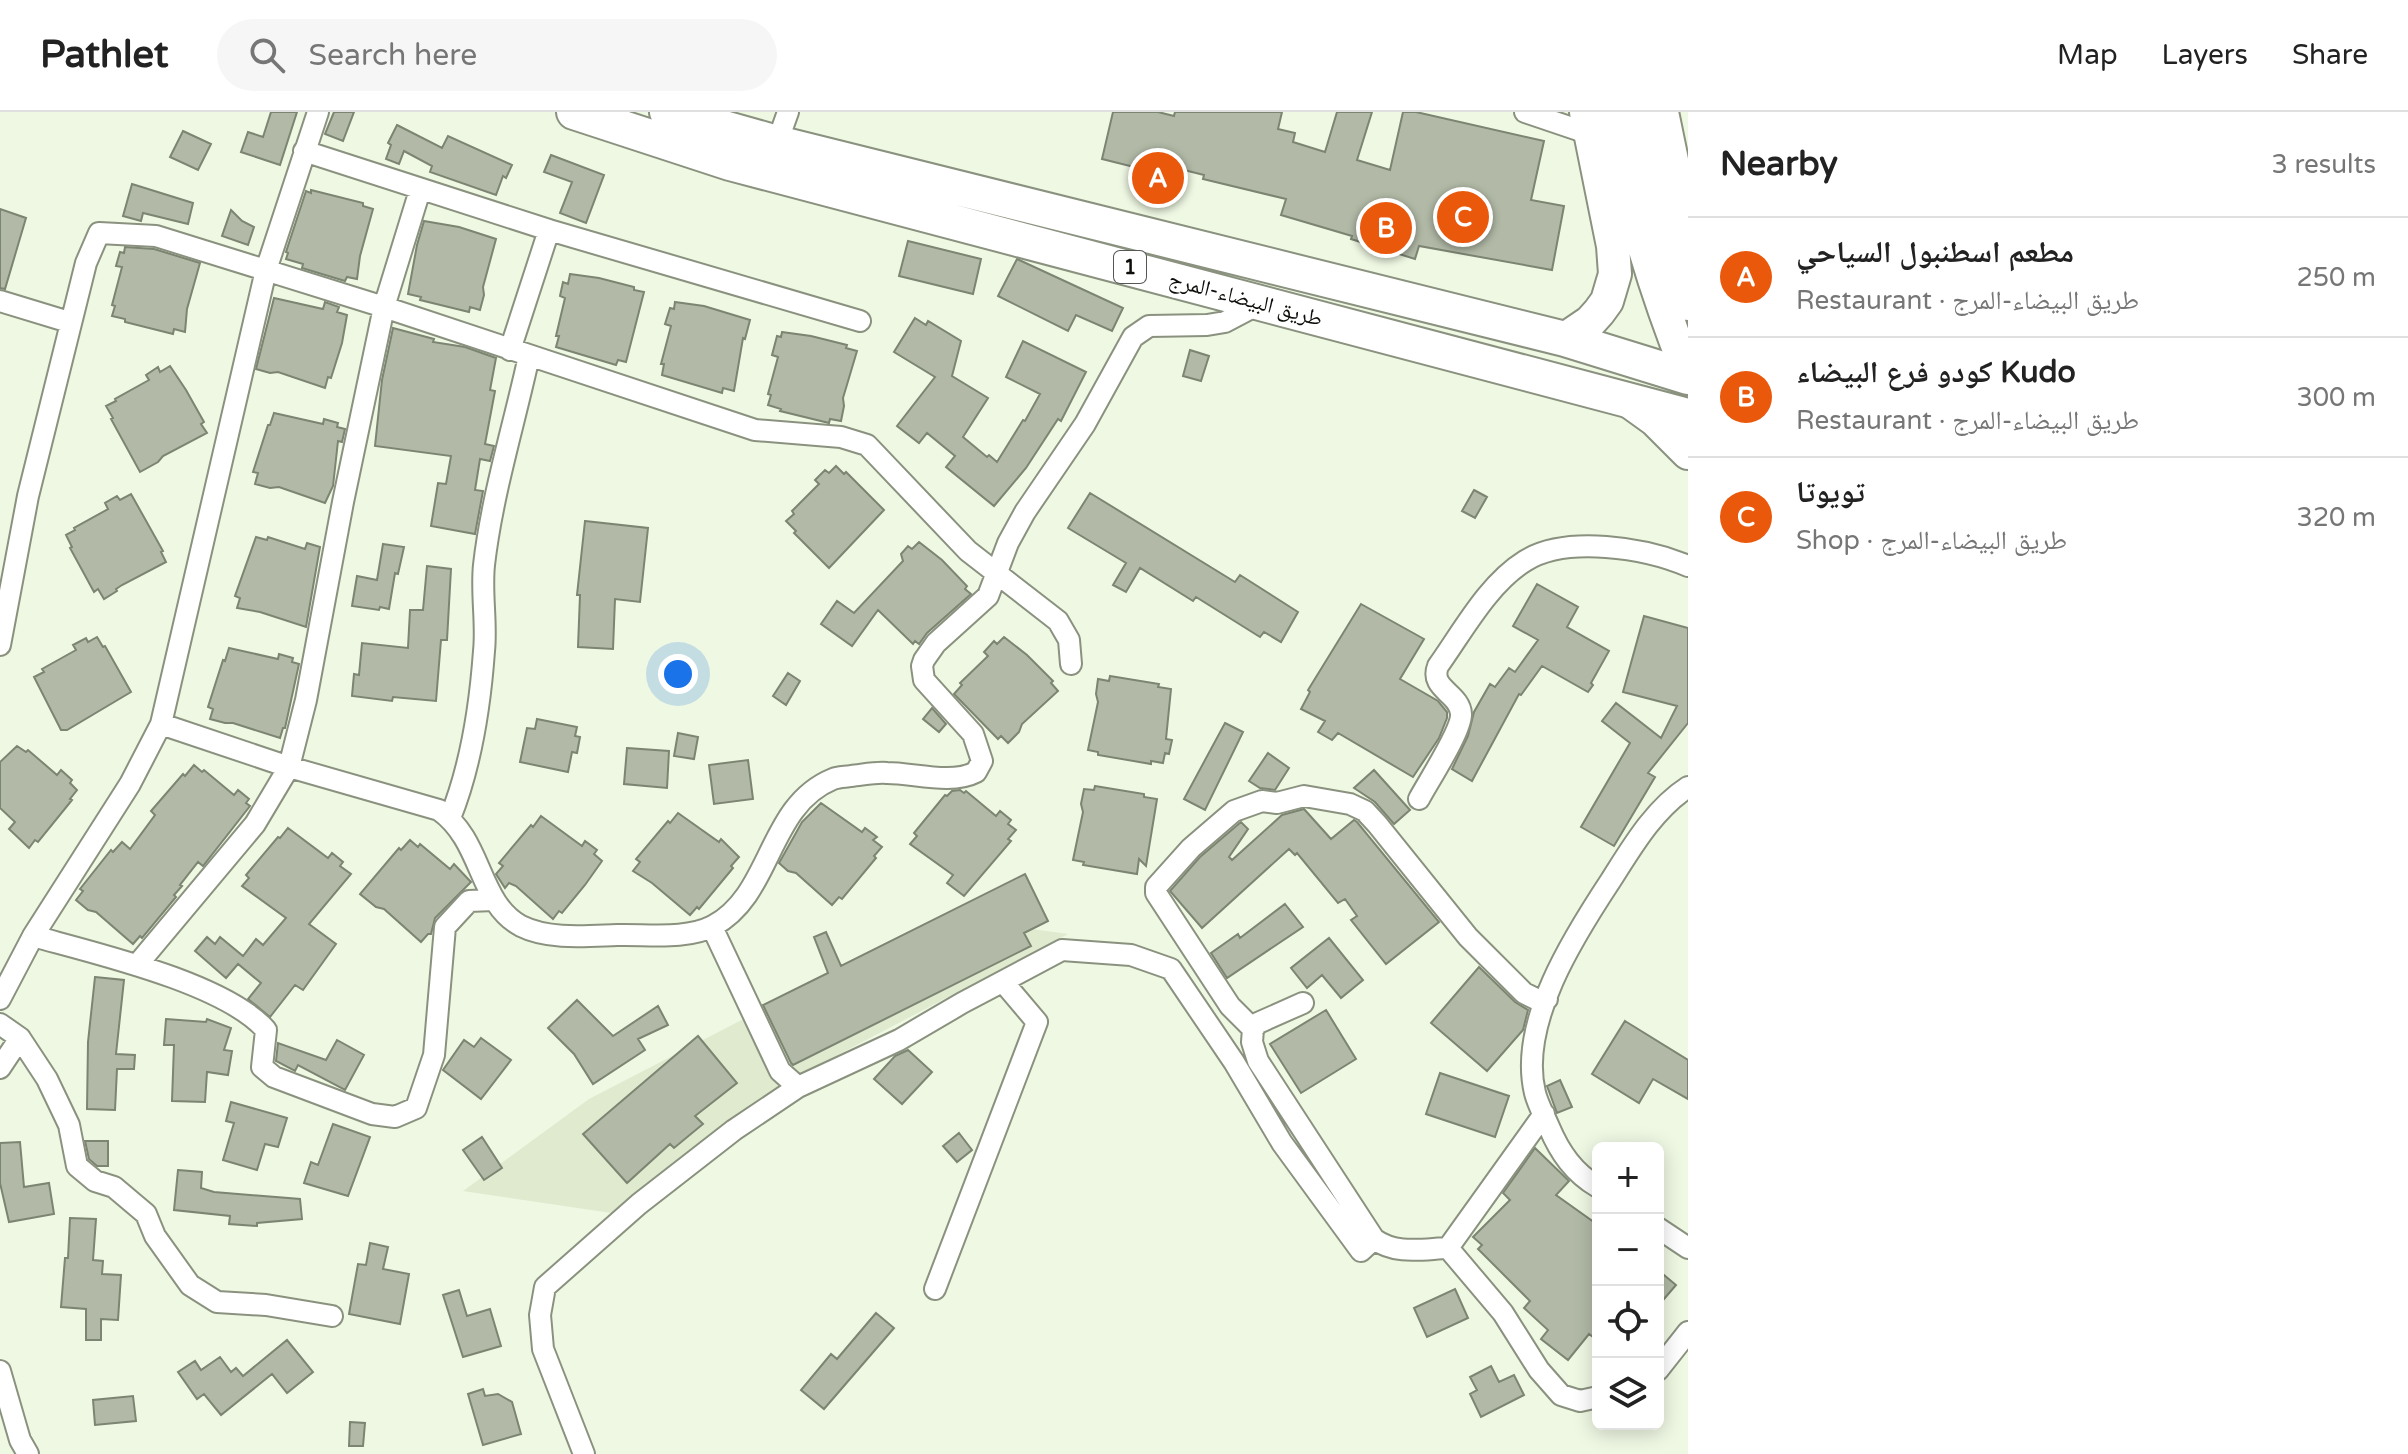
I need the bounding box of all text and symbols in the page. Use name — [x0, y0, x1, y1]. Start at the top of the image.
search box — [217, 19, 777, 91]
text: Pathlet — [40, 32, 169, 78]
icon: search — [245, 33, 289, 77]
text: Search here — [309, 37, 477, 74]
text: Map — [2057, 38, 2118, 72]
text: Layers — [2162, 38, 2248, 72]
text: Share — [2292, 38, 2368, 72]
text: Nearby — [1720, 144, 1838, 185]
pin: A — [1132, 148, 1184, 208]
text: 3 results — [2271, 149, 2376, 180]
pin: C — [1437, 187, 1489, 247]
pin: B — [1360, 198, 1412, 258]
text: مطعم اسطنبول السياحي — [1796, 234, 2074, 271]
road number: 1 — [1114, 251, 1146, 283]
text: A — [1736, 262, 1756, 293]
text: 250 m — [2296, 262, 2376, 293]
street label: طريق البيضاء-المرج — [1166, 266, 1326, 332]
text: Restaurant · طريق البيضاء-المرج — [1796, 285, 2139, 316]
text: كودو فرع البيضاء Kudo — [1796, 354, 2076, 391]
text: B — [1737, 382, 1755, 413]
text: 300 m — [2296, 382, 2376, 413]
text: Restaurant · طريق البيضاء-المرج — [1796, 405, 2139, 436]
text: تويوتا — [1796, 474, 1865, 511]
text: C — [1737, 502, 1755, 533]
text: 320 m — [2296, 502, 2376, 533]
text: Shop · طريق البيضاء-المرج — [1796, 525, 2067, 556]
your location — [658, 654, 698, 694]
map controls — [1592, 1142, 1664, 1430]
button: + — [1592, 1142, 1664, 1214]
button: − — [1592, 1214, 1664, 1286]
button: locate — [1592, 1286, 1664, 1358]
button: layers — [1592, 1358, 1664, 1430]

